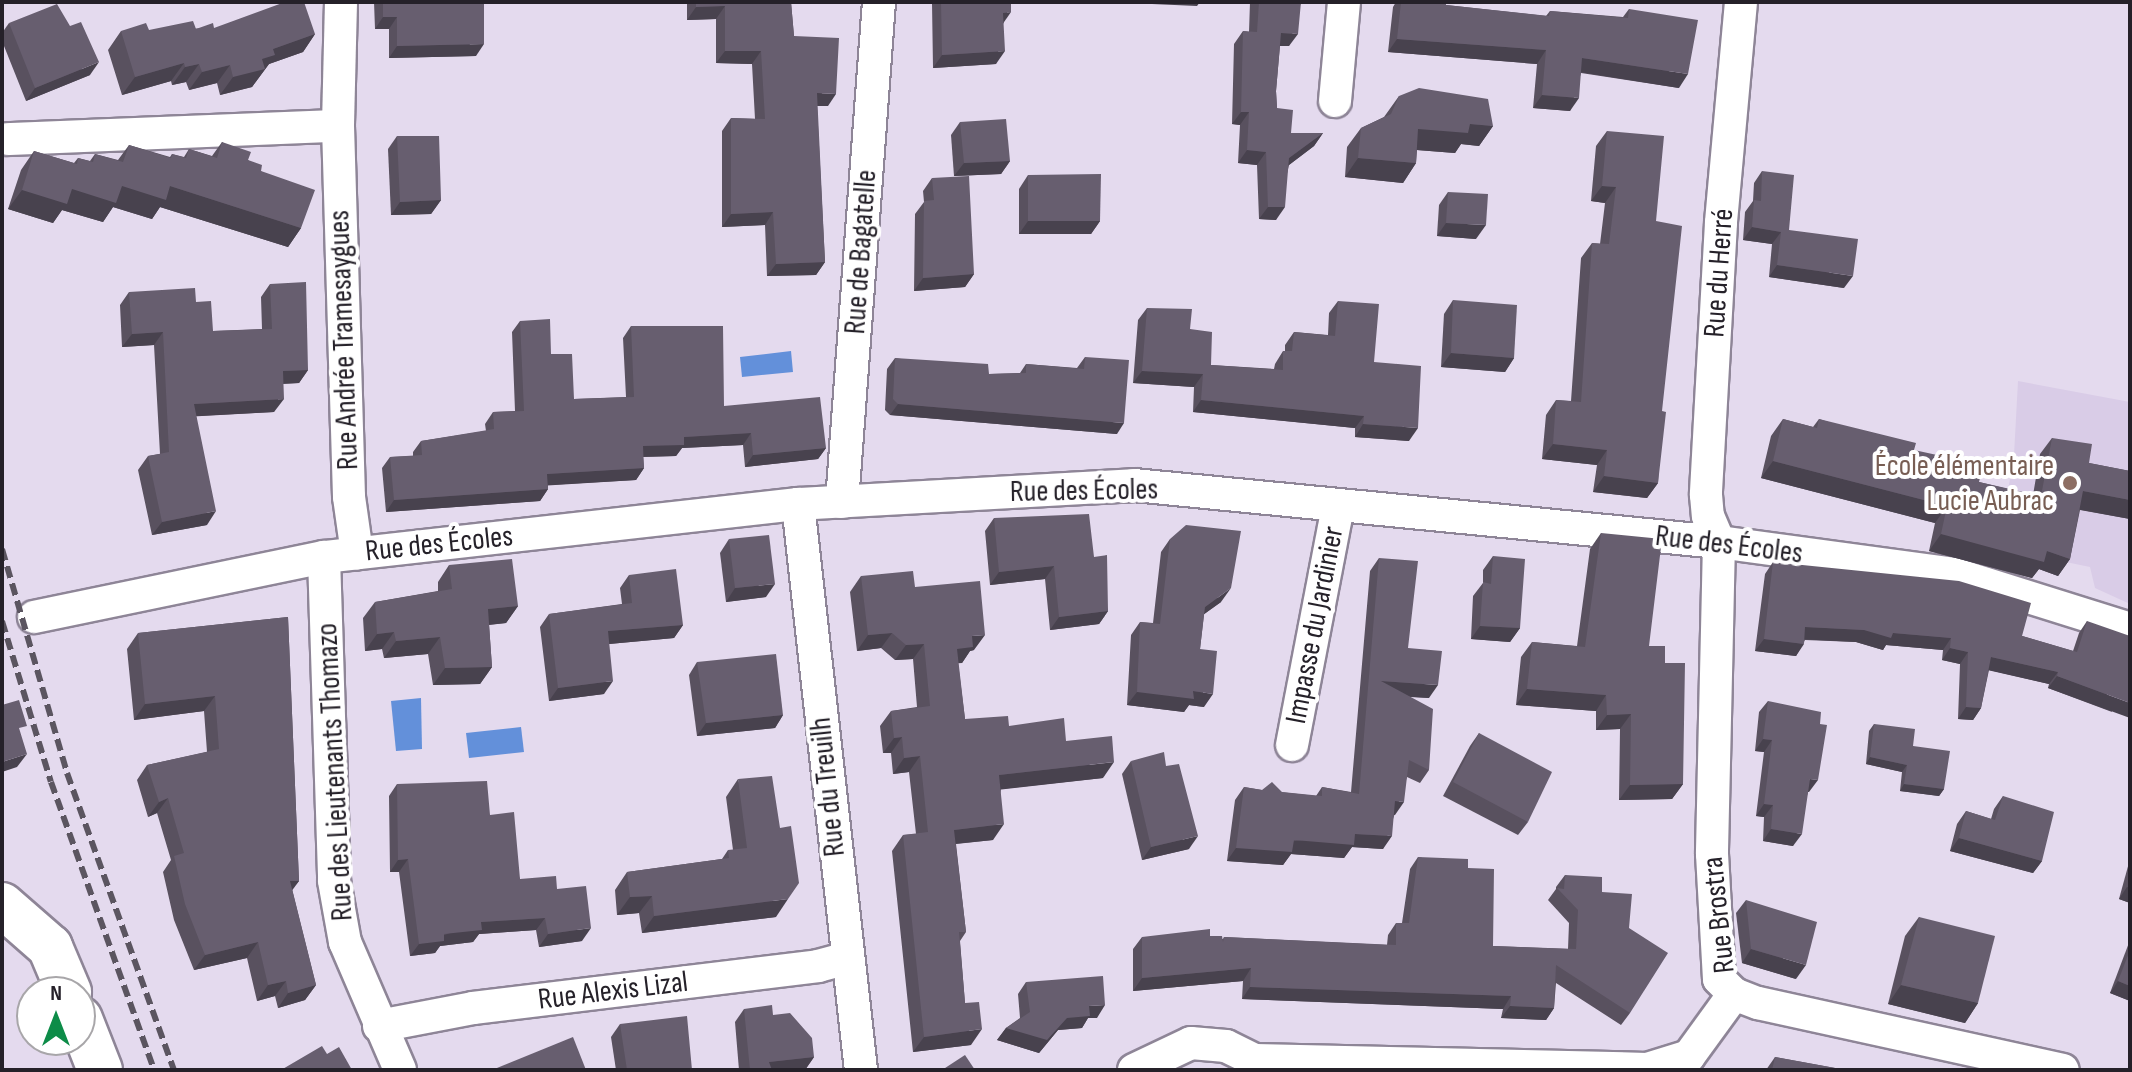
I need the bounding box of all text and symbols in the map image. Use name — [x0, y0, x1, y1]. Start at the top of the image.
street label: Rue de Bagatelle — [837, 169, 885, 335]
street label: Rue du Herré — [1697, 207, 1741, 339]
street label: Rue Andrée Tramesaygues — [321, 209, 367, 471]
place label: École élémentaire Lucie Aubrac — [1875, 448, 2054, 518]
street label: Rue des Écoles — [1010, 472, 1158, 510]
marker: École élémentaire Lucie Aubrac — [2061, 474, 2079, 492]
street label: Rue des Écoles — [363, 518, 515, 570]
street label: Rue des Écoles — [1653, 518, 1805, 572]
street label: Impasse du Jardinier — [1278, 523, 1352, 727]
street label: Rue des Lieutenants Thomazo — [309, 622, 361, 922]
street label: Rue du Treuilh — [803, 716, 853, 858]
street label: Rue Brostra — [1695, 855, 1743, 975]
street label: Rue Alexis Lizal — [536, 964, 690, 1018]
north arrow — [16, 976, 96, 1056]
text: N — [50, 980, 62, 1007]

